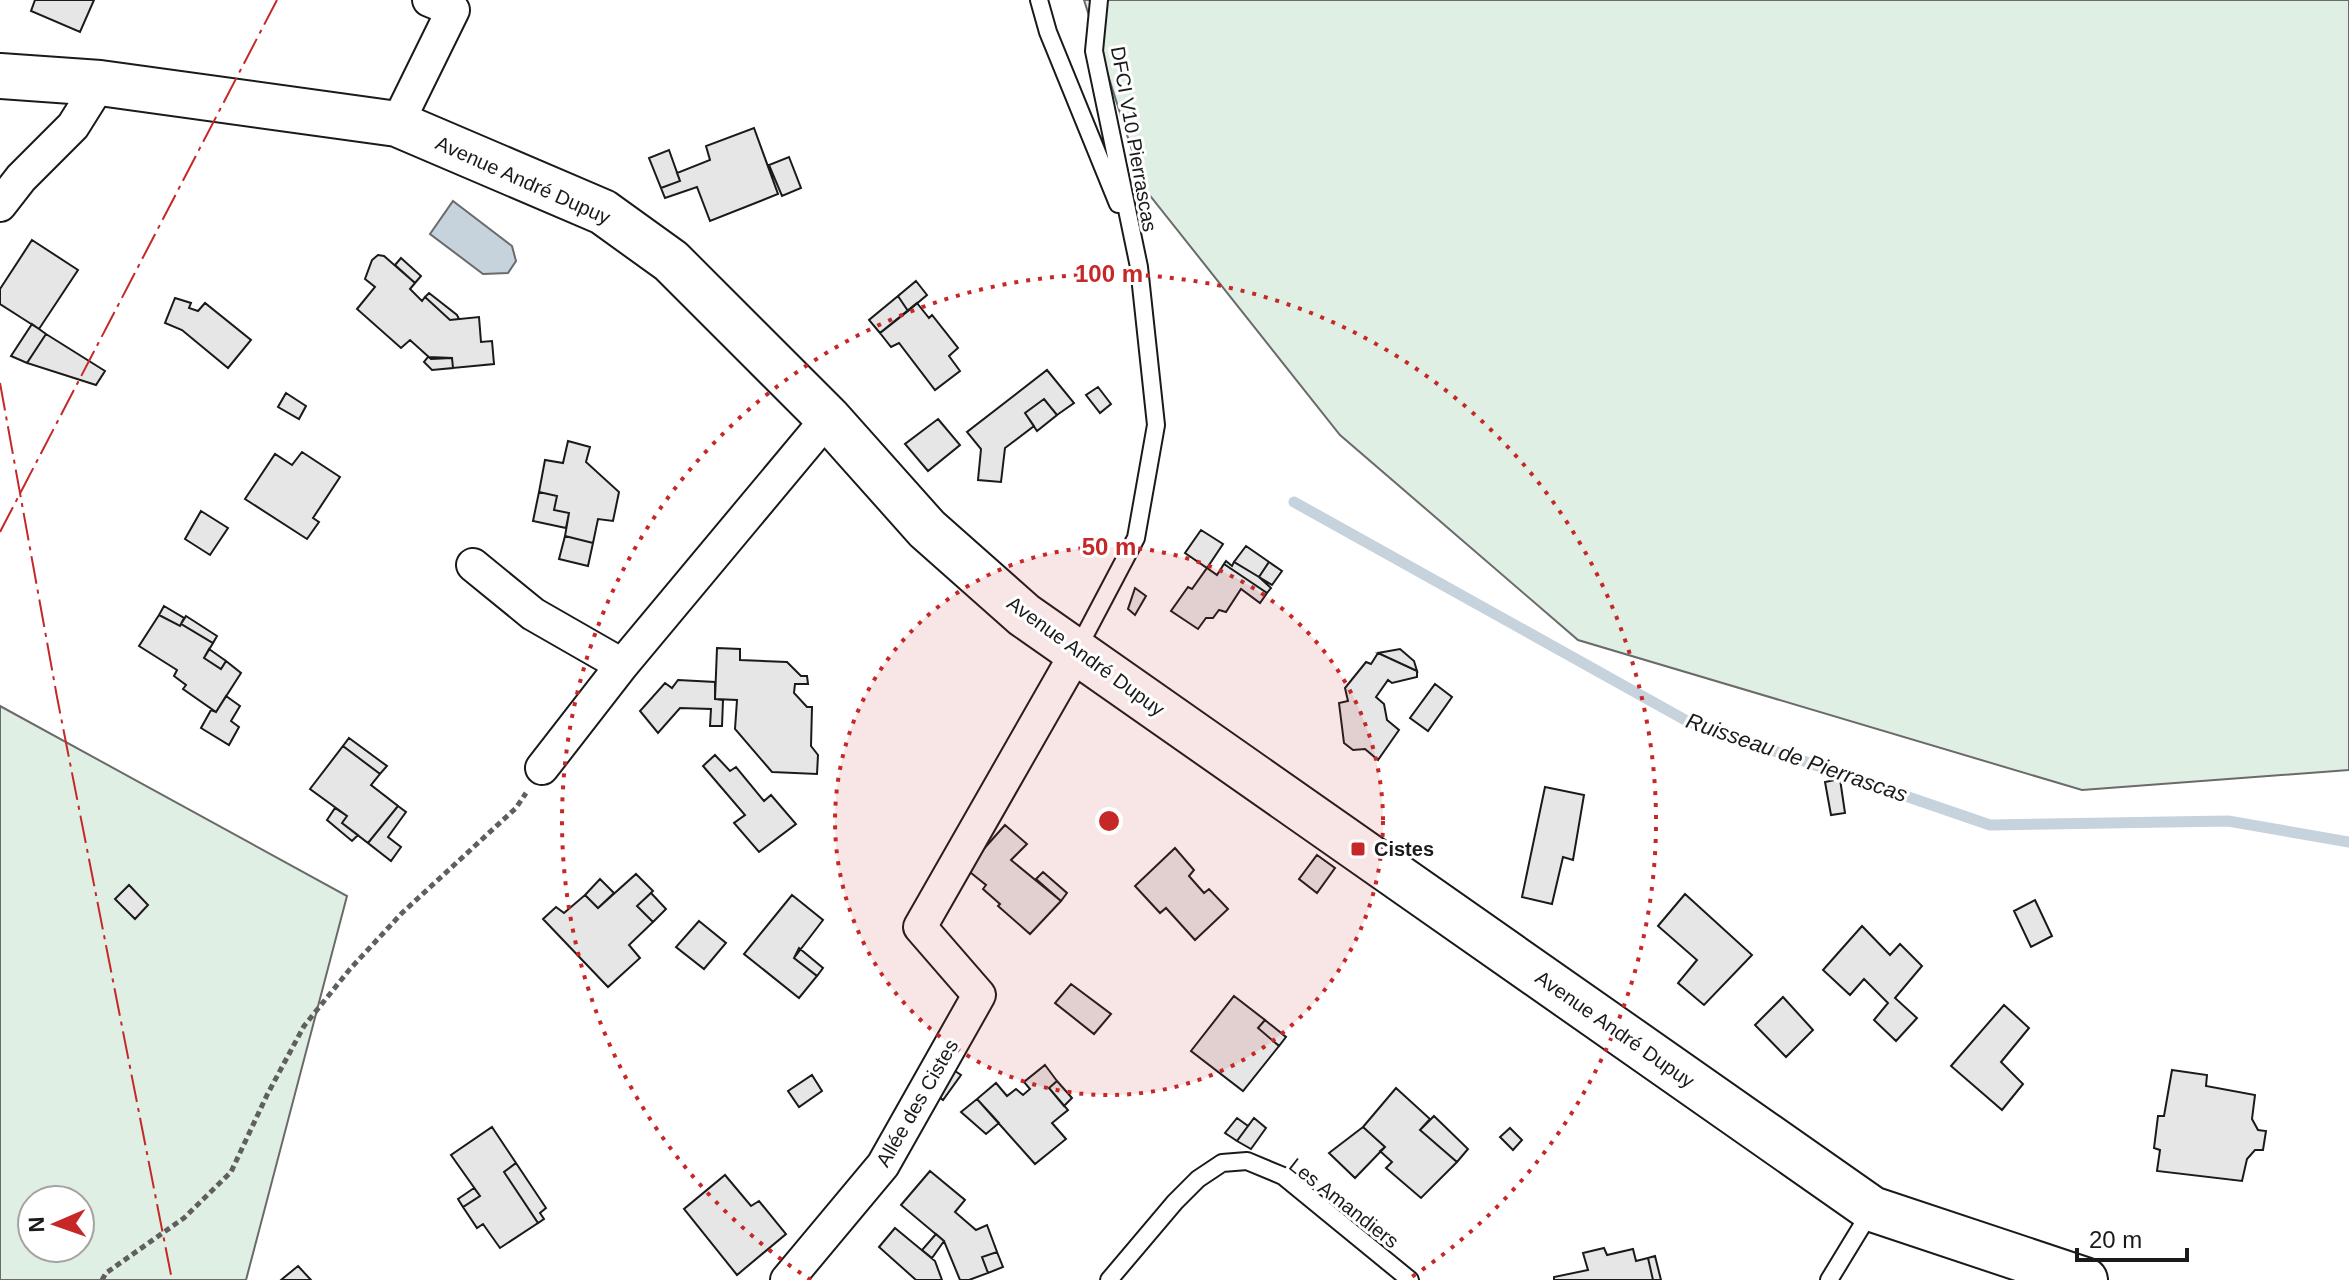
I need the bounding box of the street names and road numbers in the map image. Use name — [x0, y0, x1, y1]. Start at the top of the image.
street label: DFCI V10 Pierrascas — [1107, 45, 1161, 233]
street label: Avenue André Dupuy — [432, 132, 614, 228]
street label: Avenue André Dupuy — [1003, 592, 1169, 720]
street label: Avenue André Dupuy — [1531, 966, 1699, 1092]
street label: Allée des Cistes — [872, 1035, 962, 1171]
street label: Les Amandiers — [1285, 1154, 1403, 1252]

